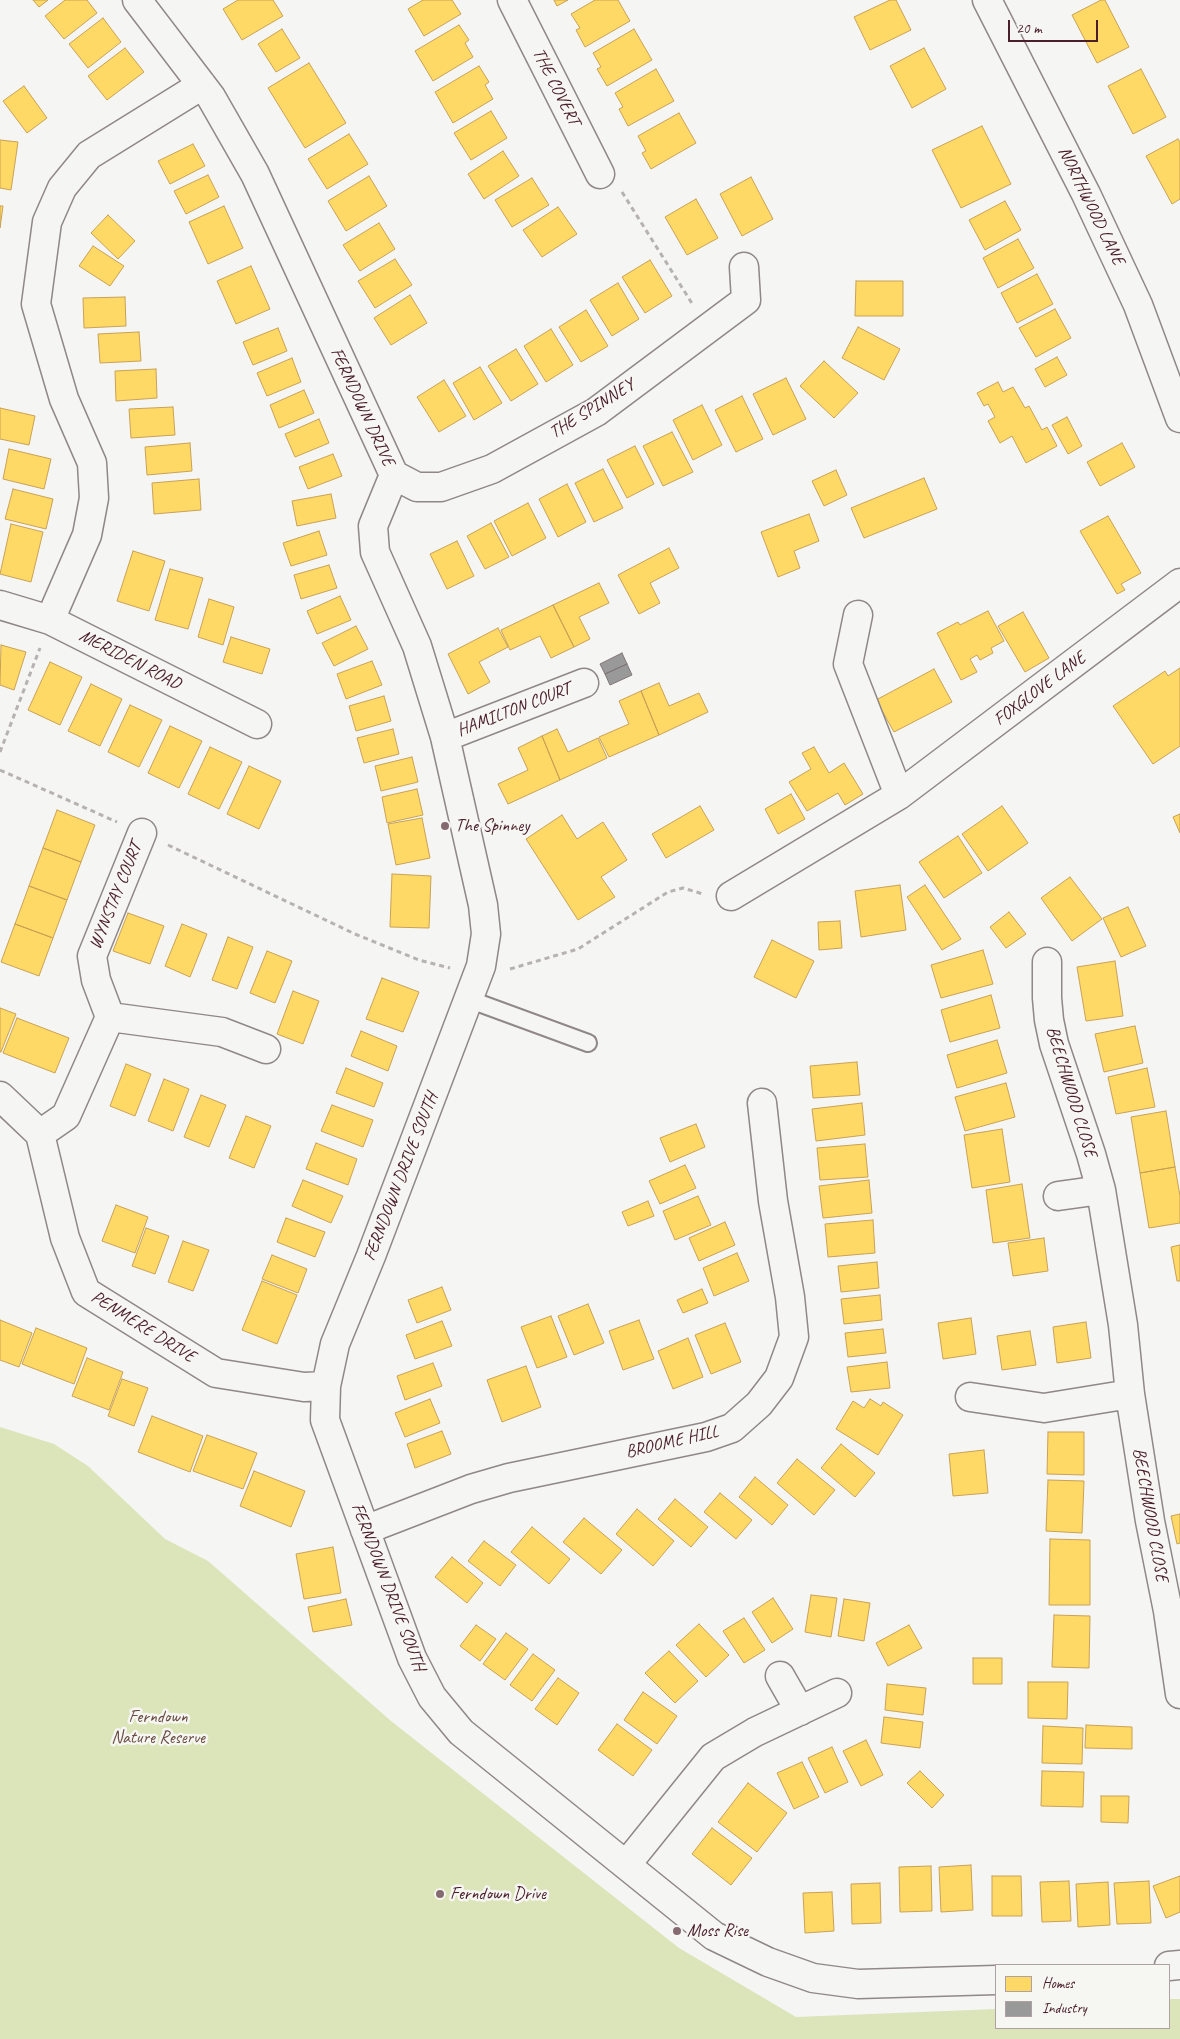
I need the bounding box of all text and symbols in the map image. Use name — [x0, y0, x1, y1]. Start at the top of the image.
scale bar — [1010, 10, 1100, 42]
text: 20 m — [1016, 19, 1042, 38]
street label: THE COVERT — [527, 45, 585, 129]
street label: NORTHWOOD LANE — [1053, 143, 1129, 269]
street label: FERNDOWN DRIVE — [325, 344, 399, 470]
street label: THE SPINNEY — [545, 374, 639, 444]
street label: MERIDEN ROAD — [76, 625, 184, 695]
street label: FOXGLOVE LANE — [990, 647, 1090, 731]
street label: HAMILTON COURT — [454, 678, 574, 742]
place label: The Spinney — [455, 815, 529, 837]
marker: The Spinney — [439, 820, 451, 832]
street label: WYNSTAY COURT — [85, 840, 147, 952]
street label: BEECHWOOD CLOSE — [1041, 1024, 1101, 1160]
street label: FERNDOWN DRIVE SOUTH — [359, 1090, 443, 1264]
street label: PENMERE DRIVE — [87, 1286, 199, 1368]
street label: BROOME HILL — [623, 1421, 721, 1463]
street label: BEECHWOOD CLOSE — [1128, 1446, 1172, 1584]
street label: FERNDOWN DRIVE SOUTH — [346, 1500, 430, 1674]
park label: Ferndown Nature Reserve — [111, 1706, 205, 1748]
place label: Ferndown Drive — [450, 1883, 546, 1905]
marker: Ferndown Drive — [434, 1888, 446, 1900]
place label: Moss Rise — [687, 1920, 748, 1942]
marker: Moss Rise — [671, 1925, 683, 1937]
legend — [995, 1964, 1170, 2029]
text: Homes — [1042, 1974, 1074, 1993]
text: Industry — [1042, 1999, 1087, 2018]

